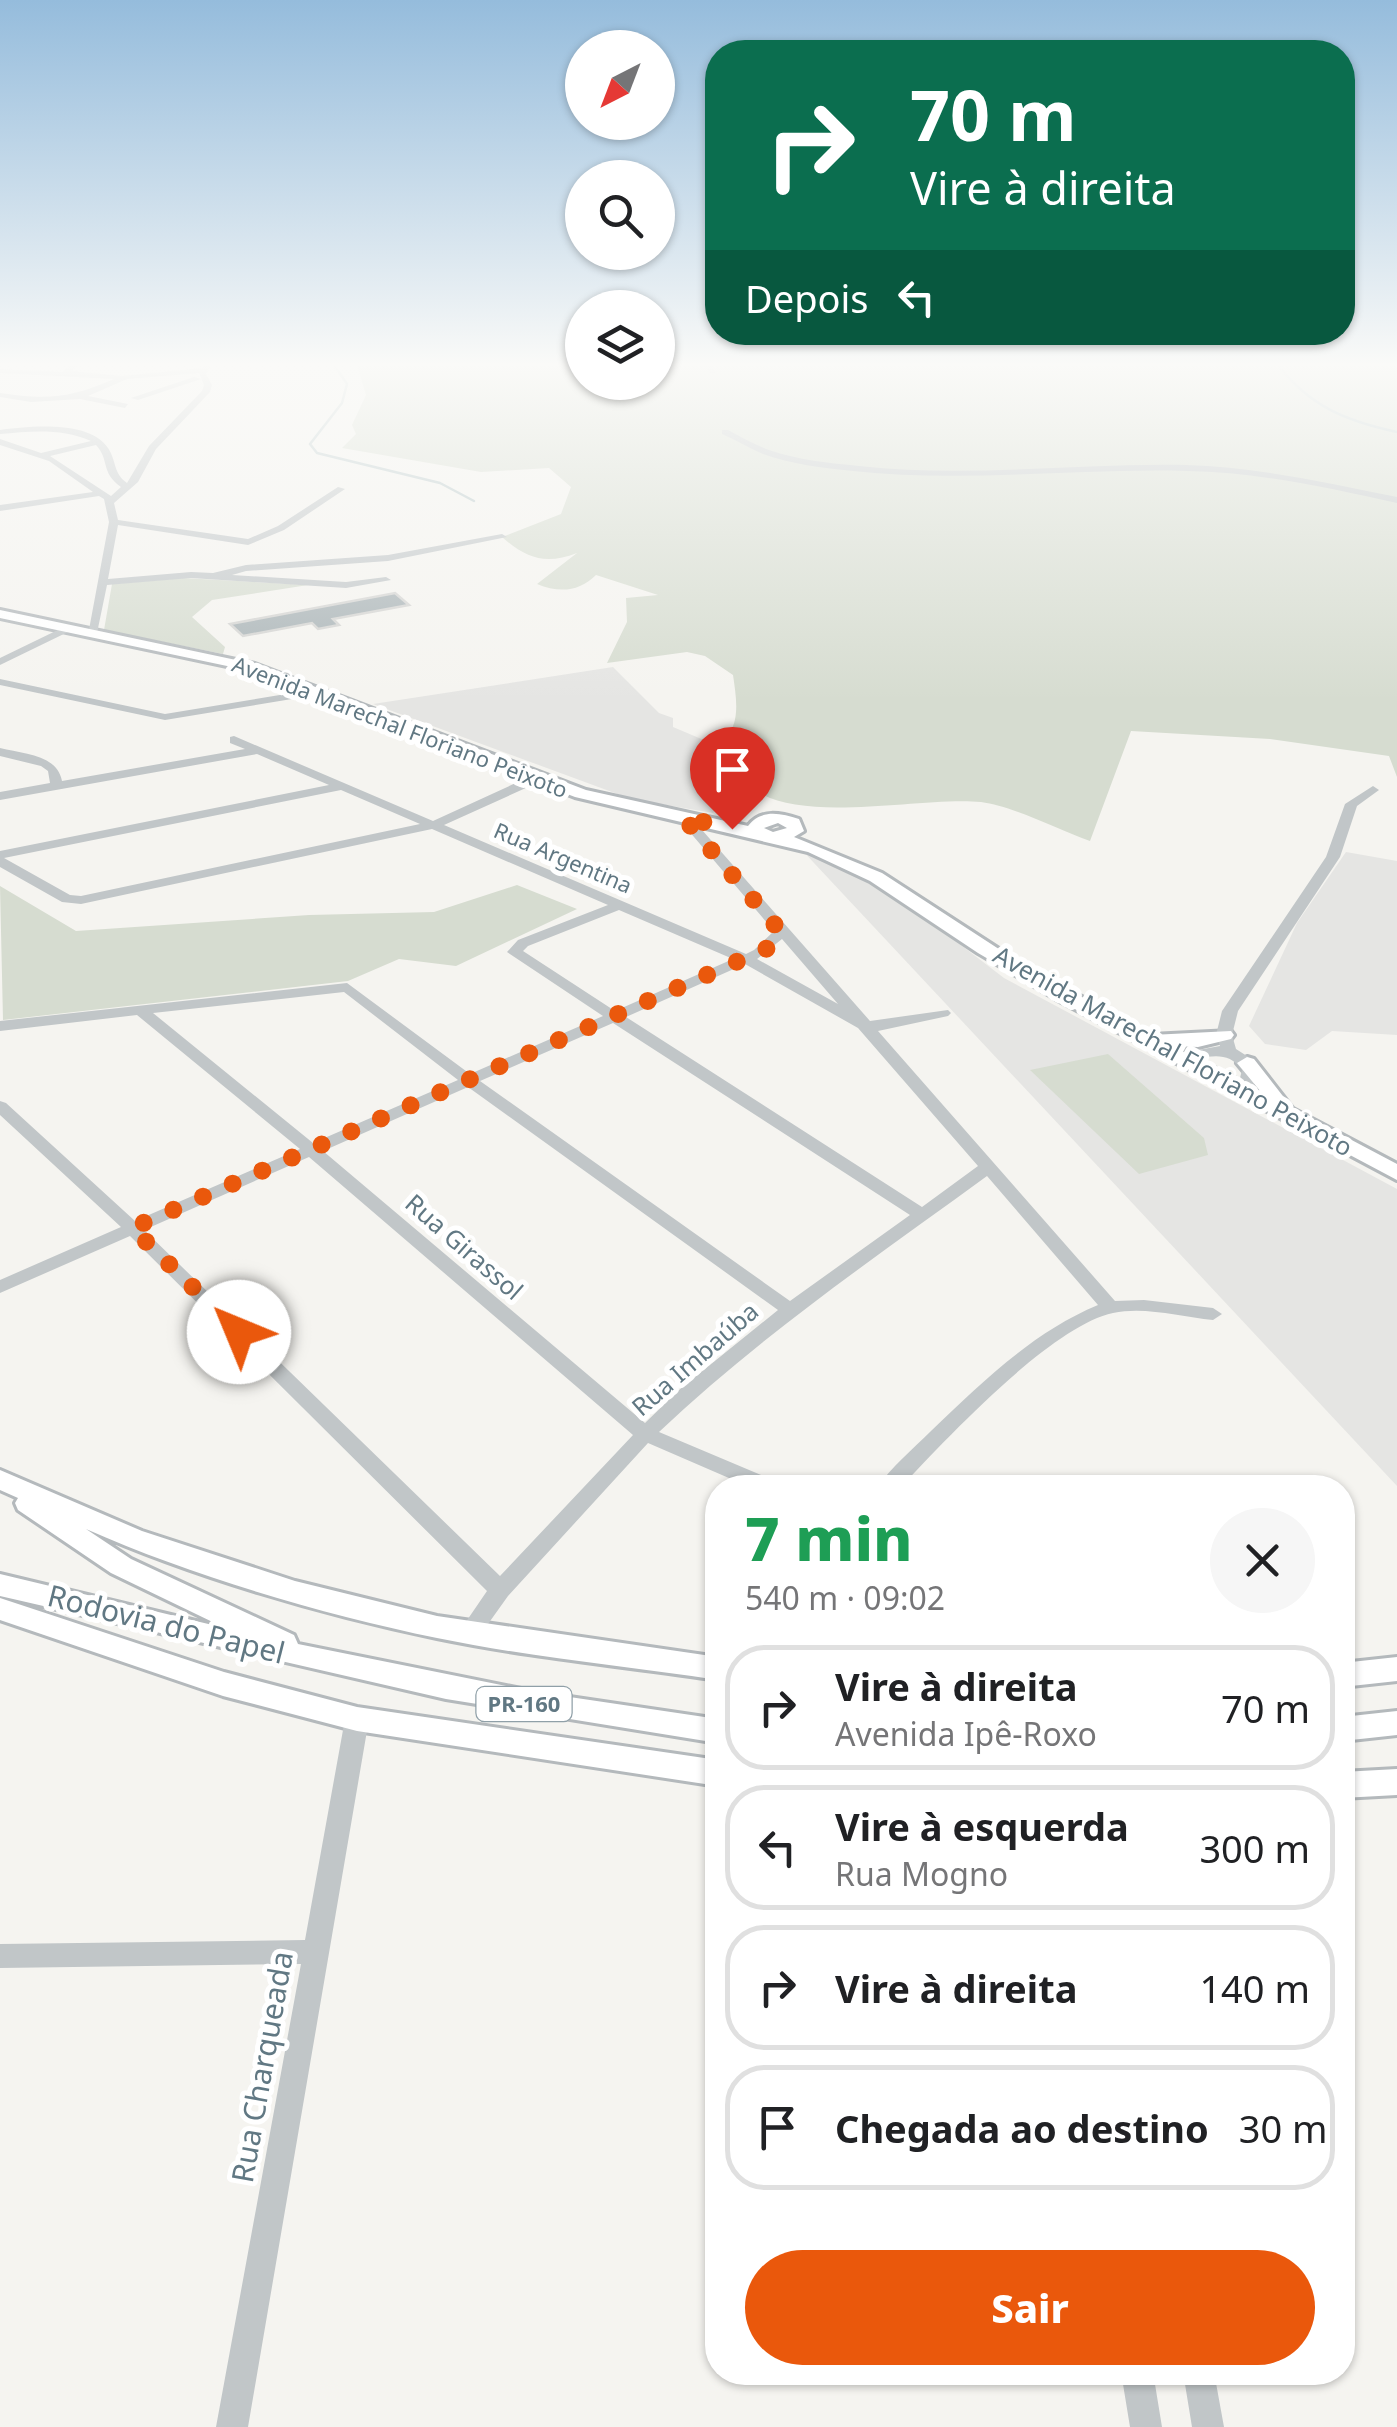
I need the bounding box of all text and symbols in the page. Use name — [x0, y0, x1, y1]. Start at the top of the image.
north arrow — [565, 30, 675, 140]
map controls — [565, 30, 675, 400]
text: 70 m — [910, 66, 1077, 162]
icon: right — [745, 80, 875, 210]
text: Vire à direita — [910, 157, 1176, 218]
button: search — [565, 160, 675, 270]
icon: left — [889, 270, 944, 325]
text: Depois — [745, 272, 869, 324]
button: layers — [565, 290, 675, 400]
street label: Avenida Marechal Floriano Peixoto — [228, 648, 572, 804]
pin — [690, 727, 775, 830]
icon: arrive — [705, 742, 760, 797]
street label: Rua Argentina — [490, 814, 637, 900]
street label: Avenida Marechal Floriano Peixoto — [988, 937, 1359, 1163]
street label: Rua Girassol — [399, 1186, 531, 1307]
position arrow — [187, 1280, 291, 1384]
street label: Rua Imbaúba — [624, 1294, 765, 1423]
text: 7 min — [745, 1497, 913, 1579]
button: close — [1210, 1508, 1315, 1613]
street label: Rodovia do Papel — [44, 1574, 289, 1673]
text: 540 m · 09:02 — [745, 1576, 945, 1619]
text: Vire à direita — [835, 1660, 1077, 1712]
icon: right — [750, 1680, 805, 1735]
text: 70 m — [1221, 1682, 1310, 1734]
road number: PR-160 — [476, 1687, 572, 1721]
text: Avenida Ipê-Roxo — [835, 1712, 1097, 1755]
text: Vire à esquerda — [835, 1800, 1129, 1852]
icon: left — [750, 1820, 805, 1875]
text: 300 m — [1199, 1822, 1310, 1874]
text: Rua Mogno — [835, 1852, 1008, 1895]
street label: Rua Charqueada — [221, 1948, 302, 2186]
icon: right — [750, 1960, 805, 2015]
text: Vire à direita — [835, 1962, 1077, 2014]
text: 140 m — [1199, 1962, 1310, 2014]
icon: arrive — [750, 2100, 805, 2155]
text: Chegada ao destino — [835, 2102, 1209, 2154]
text: 30 m — [1239, 2102, 1328, 2154]
button: Sair — [745, 2250, 1315, 2365]

